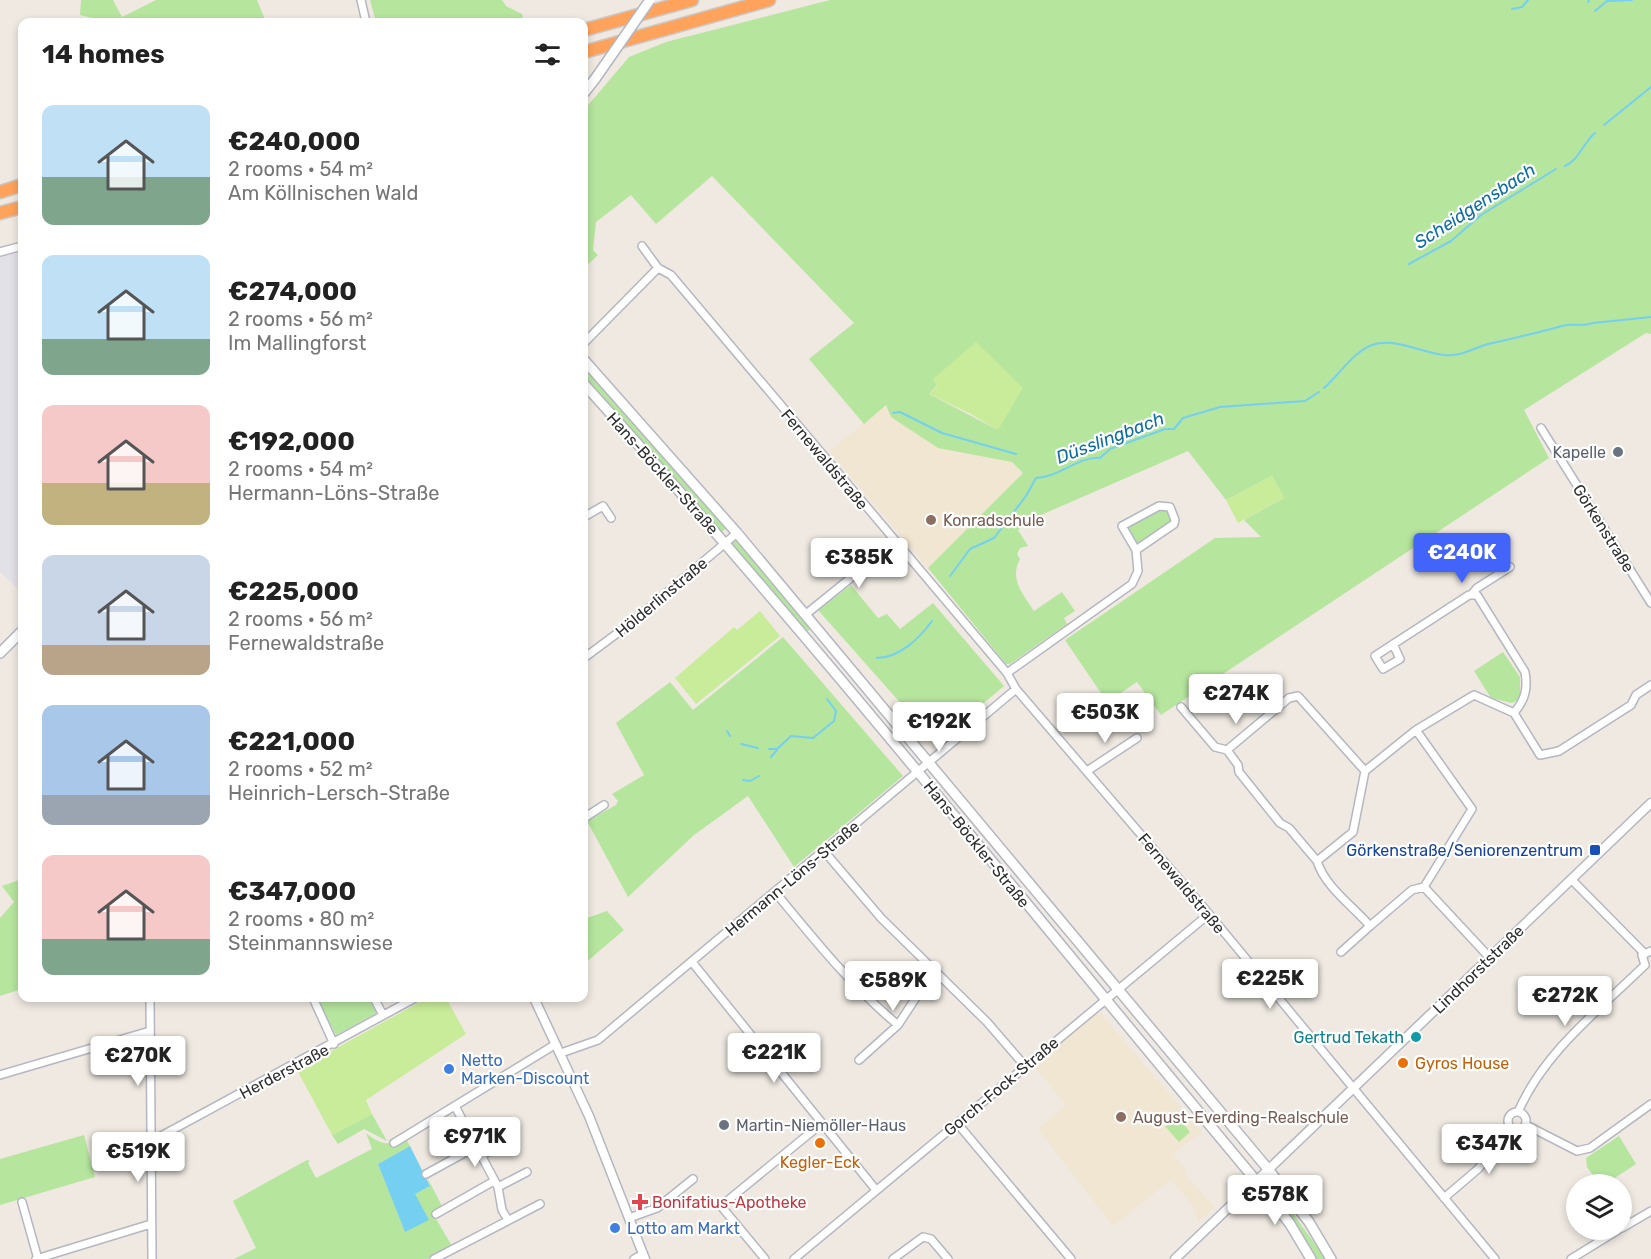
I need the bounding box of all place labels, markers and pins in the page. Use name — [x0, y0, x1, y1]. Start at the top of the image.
place label: Kapelle — [1552, 443, 1606, 462]
marker: Kapelle — [1611, 445, 1625, 459]
place label: Konradschule — [943, 511, 1045, 530]
marker: Konradschule — [924, 513, 938, 527]
pin: €240K — [1420, 533, 1504, 584]
pin: €385K — [817, 538, 901, 589]
pin: €274K — [1194, 674, 1278, 725]
pin: €503K — [1063, 693, 1147, 744]
pin: €192K — [897, 702, 981, 753]
place label: Görkenstraße/Seniorenzentrum — [1346, 841, 1583, 860]
marker: Görkenstraße/Seniorenzentrum — [1588, 843, 1602, 857]
pin: €225K — [1228, 959, 1312, 1010]
pin: €589K — [851, 961, 935, 1012]
pin: €272K — [1523, 976, 1607, 1027]
place label: Gertrud Tekath — [1294, 1028, 1404, 1047]
marker: Gertrud Tekath — [1409, 1030, 1423, 1044]
pin: €221K — [732, 1033, 816, 1084]
pin: €270K — [96, 1036, 180, 1087]
place label: Netto Marken-Discount — [461, 1051, 589, 1088]
place label: Gyros House — [1415, 1054, 1509, 1073]
marker: Gyros House — [1396, 1056, 1410, 1070]
marker: Netto Marken-Discount — [442, 1062, 456, 1076]
place label: August-Everding-Realschule — [1133, 1108, 1349, 1127]
marker: August-Everding-Realschule — [1114, 1110, 1128, 1124]
place label: Martin-Niemöller-Haus — [736, 1116, 906, 1135]
pin: €971K — [433, 1117, 517, 1168]
marker: Martin-Niemöller-Haus — [717, 1118, 731, 1132]
pin: €347K — [1447, 1124, 1531, 1175]
pin: €519K — [96, 1132, 180, 1183]
marker: Kegler-Eck — [813, 1136, 827, 1150]
place label: Kegler-Eck — [780, 1153, 861, 1172]
pin: €578K — [1233, 1175, 1317, 1226]
place label: Bonifatius-Apotheke — [652, 1193, 807, 1212]
marker: Bonifatius-Apotheke — [633, 1195, 647, 1209]
place label: Lotto am Markt — [627, 1219, 740, 1238]
marker: Lotto am Markt — [608, 1221, 622, 1235]

